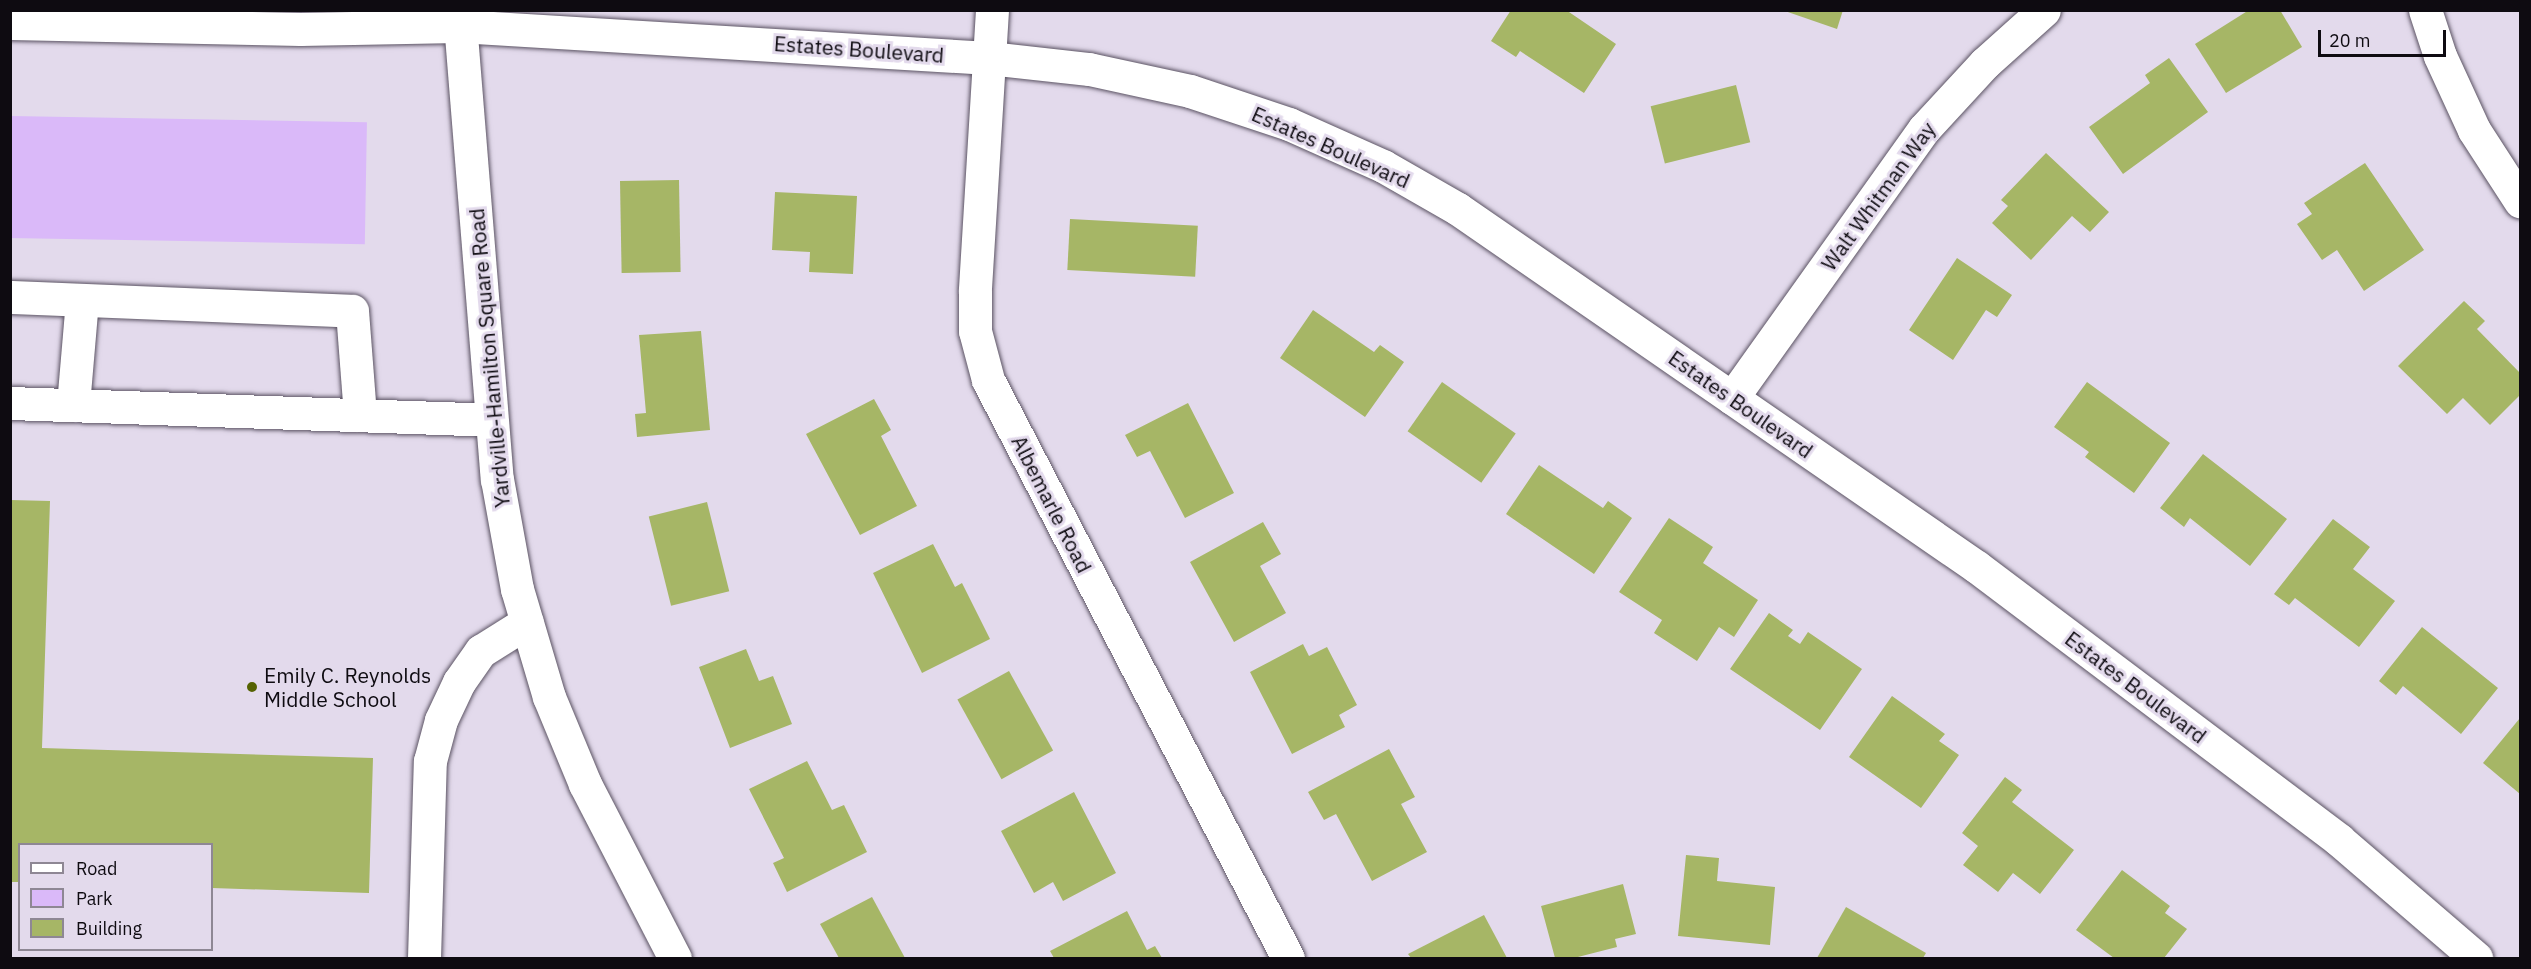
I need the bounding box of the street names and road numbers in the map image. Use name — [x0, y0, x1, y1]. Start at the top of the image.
street label: Estates Boulevard — [773, 30, 945, 68]
street label: Estates Boulevard — [1248, 101, 1414, 193]
street label: Walt Whitman Way — [1816, 117, 1940, 275]
street label: Yardville-Hamilton Square Road — [463, 207, 515, 509]
street label: Estates Boulevard — [1664, 345, 1818, 463]
street label: Albemarle Road — [1007, 431, 1097, 577]
street label: Estates Boulevard — [2060, 626, 2212, 748]

